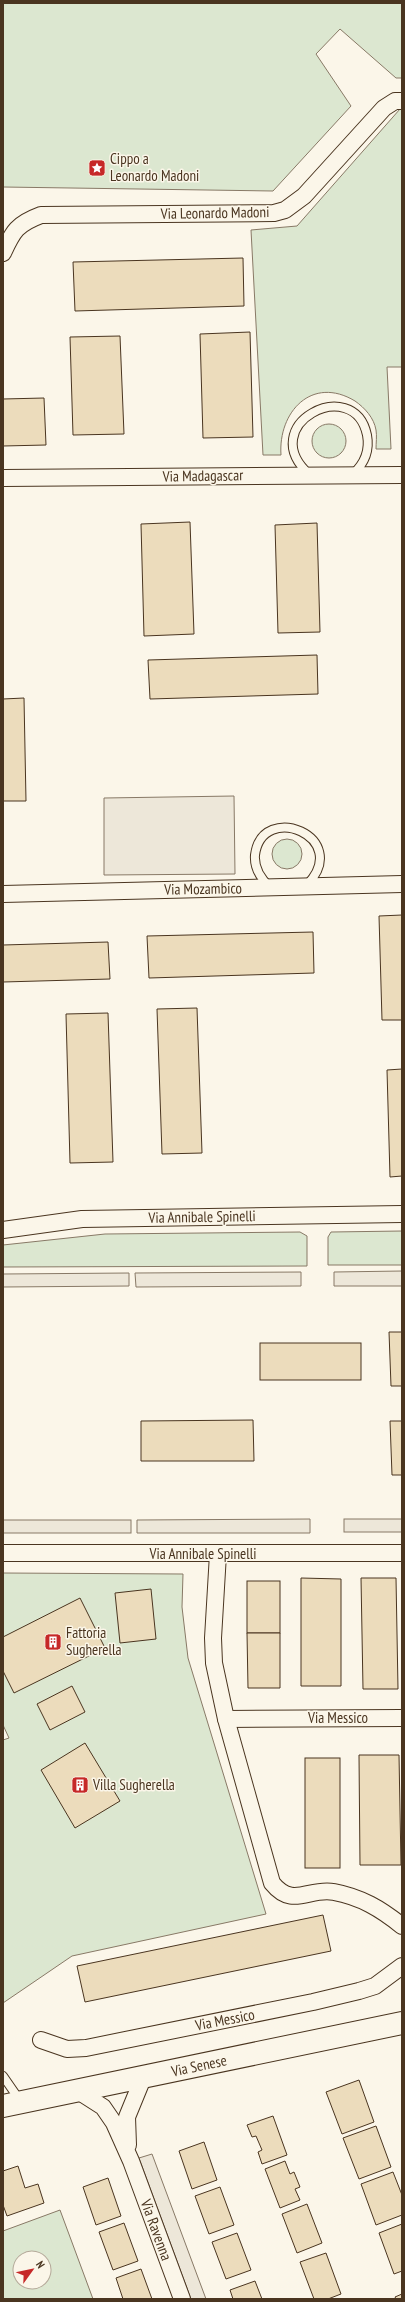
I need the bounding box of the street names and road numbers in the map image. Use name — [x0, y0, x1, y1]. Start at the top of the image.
street label: Via Leonardo Madoni — [159, 202, 270, 223]
street label: Via Madagascar — [162, 465, 244, 486]
street label: Via Mozambico — [163, 878, 242, 899]
street label: Via Annibale Spinelli — [147, 1206, 256, 1227]
street label: Via Annibale Spinelli — [148, 1544, 257, 1563]
street label: Via Messico — [307, 1708, 368, 1727]
street label: Via Messico — [193, 2004, 256, 2035]
street label: Via Senese — [169, 2050, 228, 2081]
street label: Via Ravenna — [136, 2196, 176, 2263]

